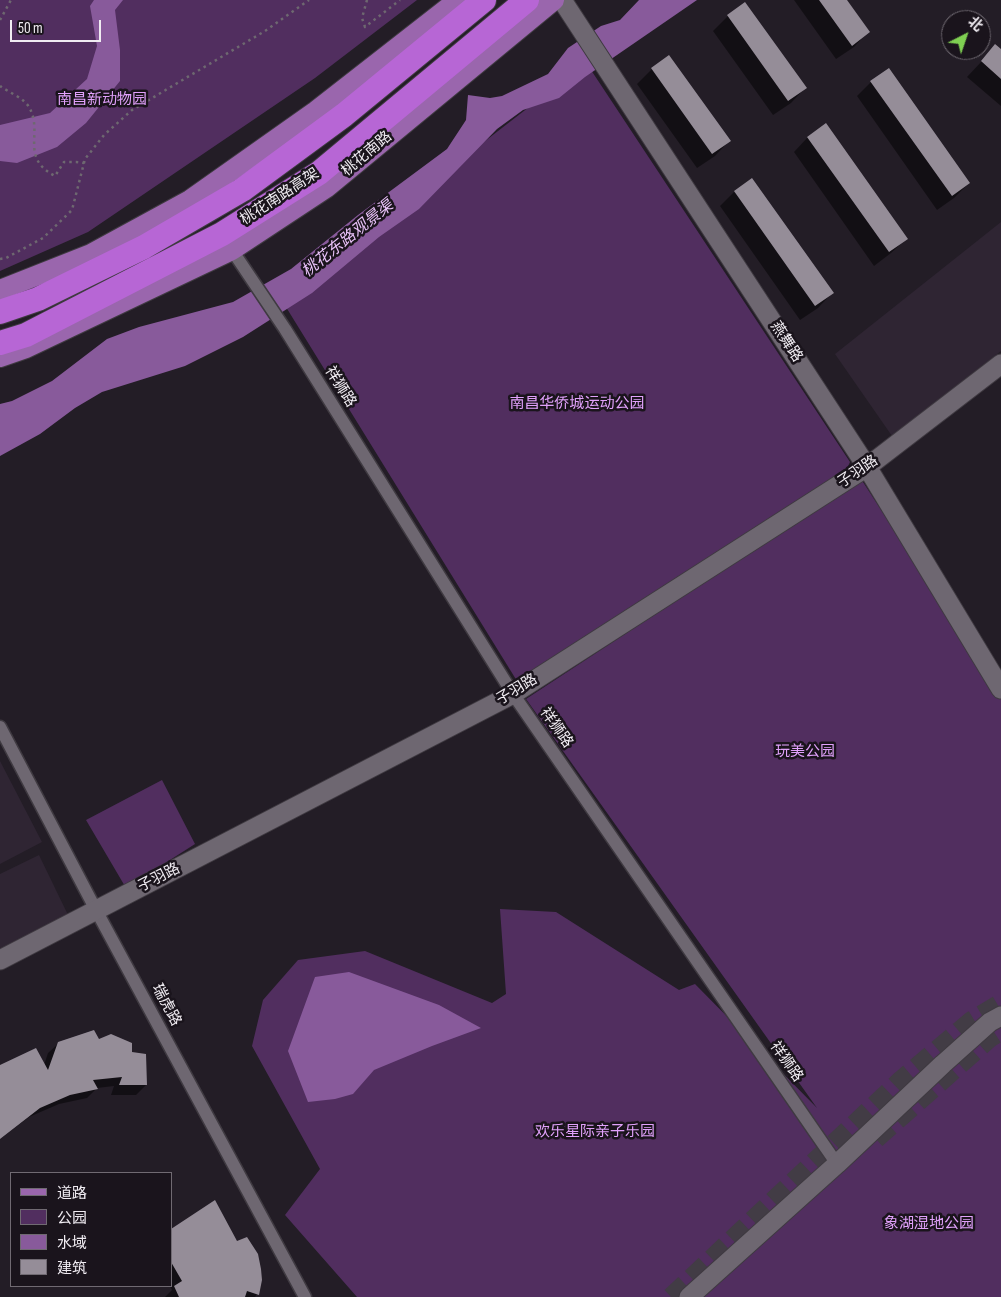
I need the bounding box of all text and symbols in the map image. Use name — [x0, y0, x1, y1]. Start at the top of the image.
scale bar — [12, 10, 104, 42]
north arrow — [941, 10, 991, 60]
text: 北 — [965, 13, 986, 35]
text: 50 m — [18, 19, 43, 38]
park label: 南昌新动物园 — [57, 91, 147, 109]
street label: 桃花南路 — [338, 128, 396, 180]
street label: 桃花南路高架 — [237, 165, 323, 229]
water label: 桃花东路观景渠 — [298, 196, 398, 282]
street label: 燕舞路 — [766, 318, 806, 366]
street label: 祥狮路 — [320, 363, 360, 411]
park label: 南昌华侨城运动公园 — [510, 395, 644, 413]
street label: 子羽路 — [834, 452, 882, 492]
street label: 子羽路 — [493, 671, 541, 709]
street label: 祥狮路 — [536, 704, 576, 752]
park label: 玩美公园 — [775, 743, 835, 761]
street label: 子羽路 — [135, 860, 183, 896]
street label: 瑞虎路 — [147, 981, 185, 1029]
street label: 祥狮路 — [766, 1038, 806, 1086]
park label: 欢乐星际亲子乐园 — [535, 1123, 655, 1141]
legend — [10, 1172, 172, 1287]
text: 道路 — [57, 1184, 87, 1203]
text: 公园 — [57, 1209, 87, 1228]
park label: 象湖湿地公园 — [884, 1215, 974, 1233]
text: 水域 — [57, 1234, 87, 1253]
text: 建筑 — [57, 1259, 87, 1278]

